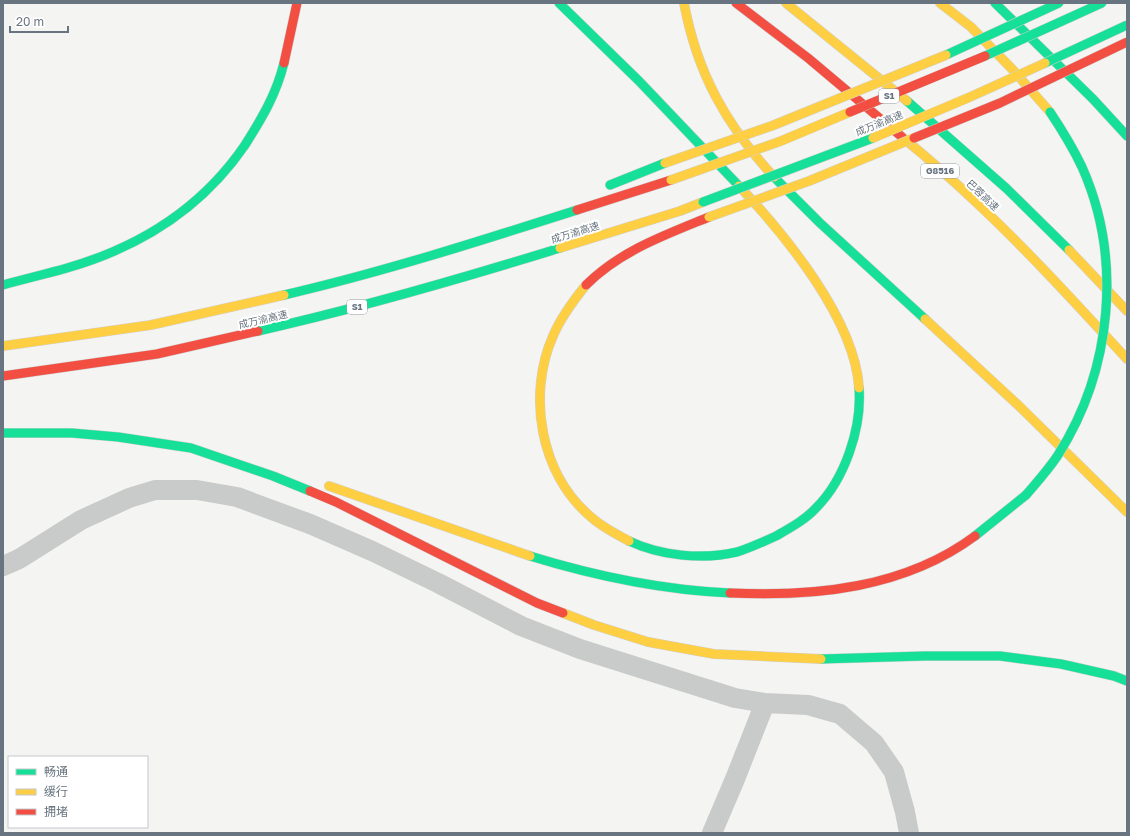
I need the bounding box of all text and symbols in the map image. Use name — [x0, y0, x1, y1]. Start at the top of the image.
scale bar — [10, 8, 68, 34]
text: 20 m — [16, 14, 44, 29]
road number: S1 — [879, 89, 899, 103]
street label: 成万渝高速 — [854, 108, 904, 138]
road number: G8516 — [921, 164, 959, 178]
street label: 巴蓉高速 — [964, 177, 1002, 213]
street label: 成万渝高速 — [549, 219, 601, 245]
road number: S1 — [347, 300, 367, 314]
street label: 成万渝高速 — [237, 308, 289, 330]
legend — [8, 756, 148, 828]
text: 畅通 — [44, 764, 68, 779]
text: 缓行 — [44, 784, 68, 799]
text: 拥堵 — [44, 804, 68, 819]

